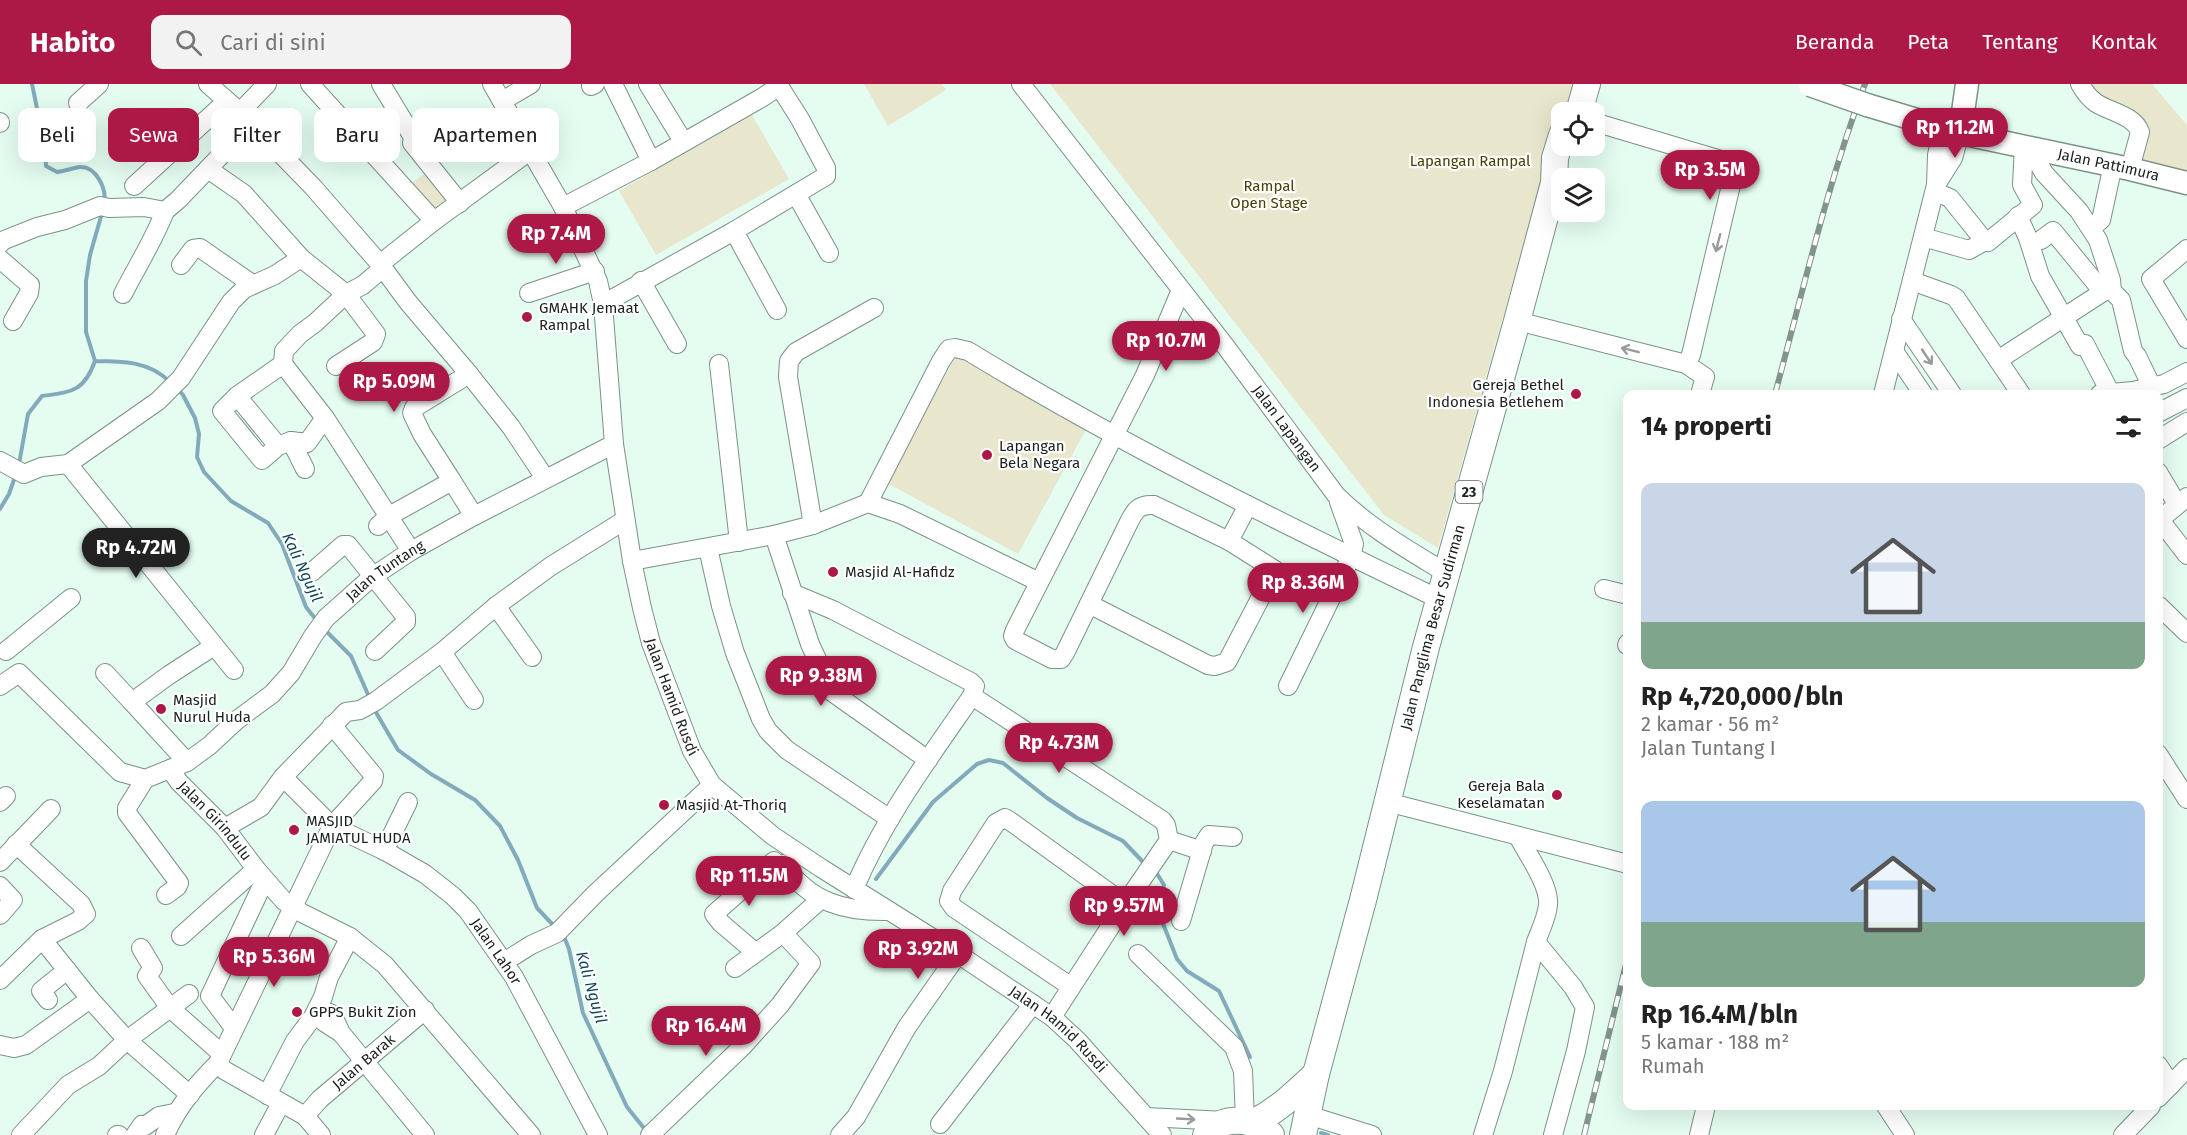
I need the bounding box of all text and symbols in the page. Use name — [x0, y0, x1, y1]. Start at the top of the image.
search box — [151, 15, 571, 69]
text: Habito — [30, 26, 115, 59]
icon: search — [172, 26, 205, 59]
text: Cari di sini — [220, 29, 326, 56]
text: Beranda — [1795, 29, 1874, 55]
text: Peta — [1907, 29, 1949, 55]
text: Tentang — [1982, 29, 2058, 55]
text: Kontak — [2091, 29, 2157, 55]
map controls — [1551, 102, 1605, 222]
button: locate — [1551, 102, 1605, 156]
chip: Beli — [18, 108, 96, 162]
chip: Sewa — [108, 108, 199, 162]
chip: Filter — [211, 108, 302, 162]
chip: Baru — [314, 108, 400, 162]
chip: Apartemen — [412, 108, 559, 162]
pin: Rp 11.2M — [1893, 108, 2017, 159]
text: Rp 11.2M — [1916, 115, 1994, 139]
street label: Jalan Pattimura — [2056, 145, 2161, 185]
pin: Rp 3.5M — [1655, 150, 1765, 201]
park label: Lapangan Rampal — [1410, 152, 1531, 170]
text: Rp 3.5M — [1675, 157, 1745, 181]
button: layers — [1551, 168, 1605, 222]
park label: Rampal Open Stage — [1230, 177, 1308, 212]
pin: Rp 7.4M — [501, 214, 611, 265]
text: Rp 7.4M — [521, 221, 591, 245]
one-way arrow — [1712, 233, 1724, 252]
place label: GMAHK Jemaat Rampal — [539, 299, 640, 334]
marker: GMAHK Jemaat Rampal — [520, 310, 534, 324]
pin: Rp 10.7M — [1104, 321, 1228, 372]
text: Rp 10.7M — [1126, 328, 1206, 352]
one-way arrow — [1620, 343, 1639, 355]
one-way arrow — [1921, 348, 1933, 365]
pin: Rp 5.09M — [332, 362, 456, 413]
text: Rp 5.09M — [353, 369, 435, 393]
place label: Gereja Bethel Indonesia Betlehem — [1428, 376, 1565, 411]
street label: Jalan Lapangan — [1248, 382, 1325, 475]
marker: Gereja Bethel Indonesia Betlehem — [1569, 387, 1583, 401]
icon: filters — [2112, 410, 2145, 443]
text: 14 properti — [1641, 411, 1772, 442]
place label: Lapangan Bela Negara — [999, 437, 1080, 472]
marker: Lapangan Bela Negara — [980, 448, 994, 462]
road number: 23 — [1456, 481, 1482, 503]
icon: home — [1839, 522, 1947, 630]
street label: Jalan Panglima Besar Sudirman — [1397, 523, 1469, 732]
pin: Rp 4.72M — [74, 528, 198, 579]
water label: Kali Ngujil — [278, 530, 327, 605]
text: Rp 4.72M — [96, 535, 176, 559]
street label: Jalan Tuntang — [342, 536, 428, 605]
place label: Masjid Al-Hafidz — [845, 563, 955, 581]
pin: Rp 8.36M — [1241, 563, 1365, 614]
marker: Masjid Al-Hafidz — [826, 565, 840, 579]
text: Rp 8.36M — [1261, 570, 1345, 594]
street label: Jalan Hamid Rusdi — [641, 636, 702, 759]
pin: Rp 9.38M — [759, 656, 883, 707]
text: Rp 9.38M — [779, 663, 863, 687]
text: Rp 4,720,000/bln — [1641, 681, 1844, 712]
place label: Masjid Nurul Huda — [173, 691, 251, 726]
marker: Masjid Nurul Huda — [154, 702, 168, 716]
text: 2 kamar · 56 m² — [1641, 712, 1779, 736]
pin: Rp 4.73M — [997, 723, 1121, 774]
text: Rp 4.73M — [1019, 730, 1099, 754]
text: Jalan Tuntang I — [1641, 736, 1776, 760]
street label: Jalan Girindulu — [174, 777, 255, 864]
place label: Gereja Bala Keselamatan — [1457, 777, 1545, 812]
marker: Gereja Bala Keselamatan — [1550, 788, 1564, 802]
place label: Masjid At-Thoriq — [676, 796, 787, 814]
marker: Masjid At-Thoriq — [657, 798, 671, 812]
place label: MASJID JAMIATUL HUDA — [306, 812, 411, 847]
marker: MASJID JAMIATUL HUDA — [287, 823, 301, 837]
icon: home — [1839, 840, 1947, 948]
pin: Rp 11.5M — [687, 856, 811, 907]
text: Rp 11.5M — [710, 863, 788, 887]
pin: Rp 9.57M — [1062, 886, 1186, 937]
text: Rp 9.57M — [1084, 893, 1164, 917]
street label: Jalan Lahor — [467, 915, 525, 988]
pin: Rp 3.92M — [856, 929, 980, 980]
text: Rp 3.92M — [878, 936, 958, 960]
pin: Rp 5.36M — [212, 937, 336, 988]
text: Rp 5.36M — [233, 944, 315, 968]
water label: Kali Ngujil — [572, 949, 611, 1025]
street label: Jalan Hamid Rusdi — [1006, 982, 1111, 1076]
text: Rp 16.4M/bln — [1641, 999, 1798, 1030]
place label: GPPS Bukit Zion — [309, 1003, 417, 1021]
marker: GPPS Bukit Zion — [290, 1005, 304, 1019]
pin: Rp 16.4M — [644, 1006, 768, 1057]
text: Rp 16.4M — [666, 1013, 746, 1037]
street label: Jalan Barak — [329, 1030, 399, 1093]
text: 5 kamar · 188 m² — [1641, 1030, 1789, 1054]
text: Rumah — [1641, 1054, 1704, 1078]
one-way arrow — [1176, 1114, 1196, 1125]

